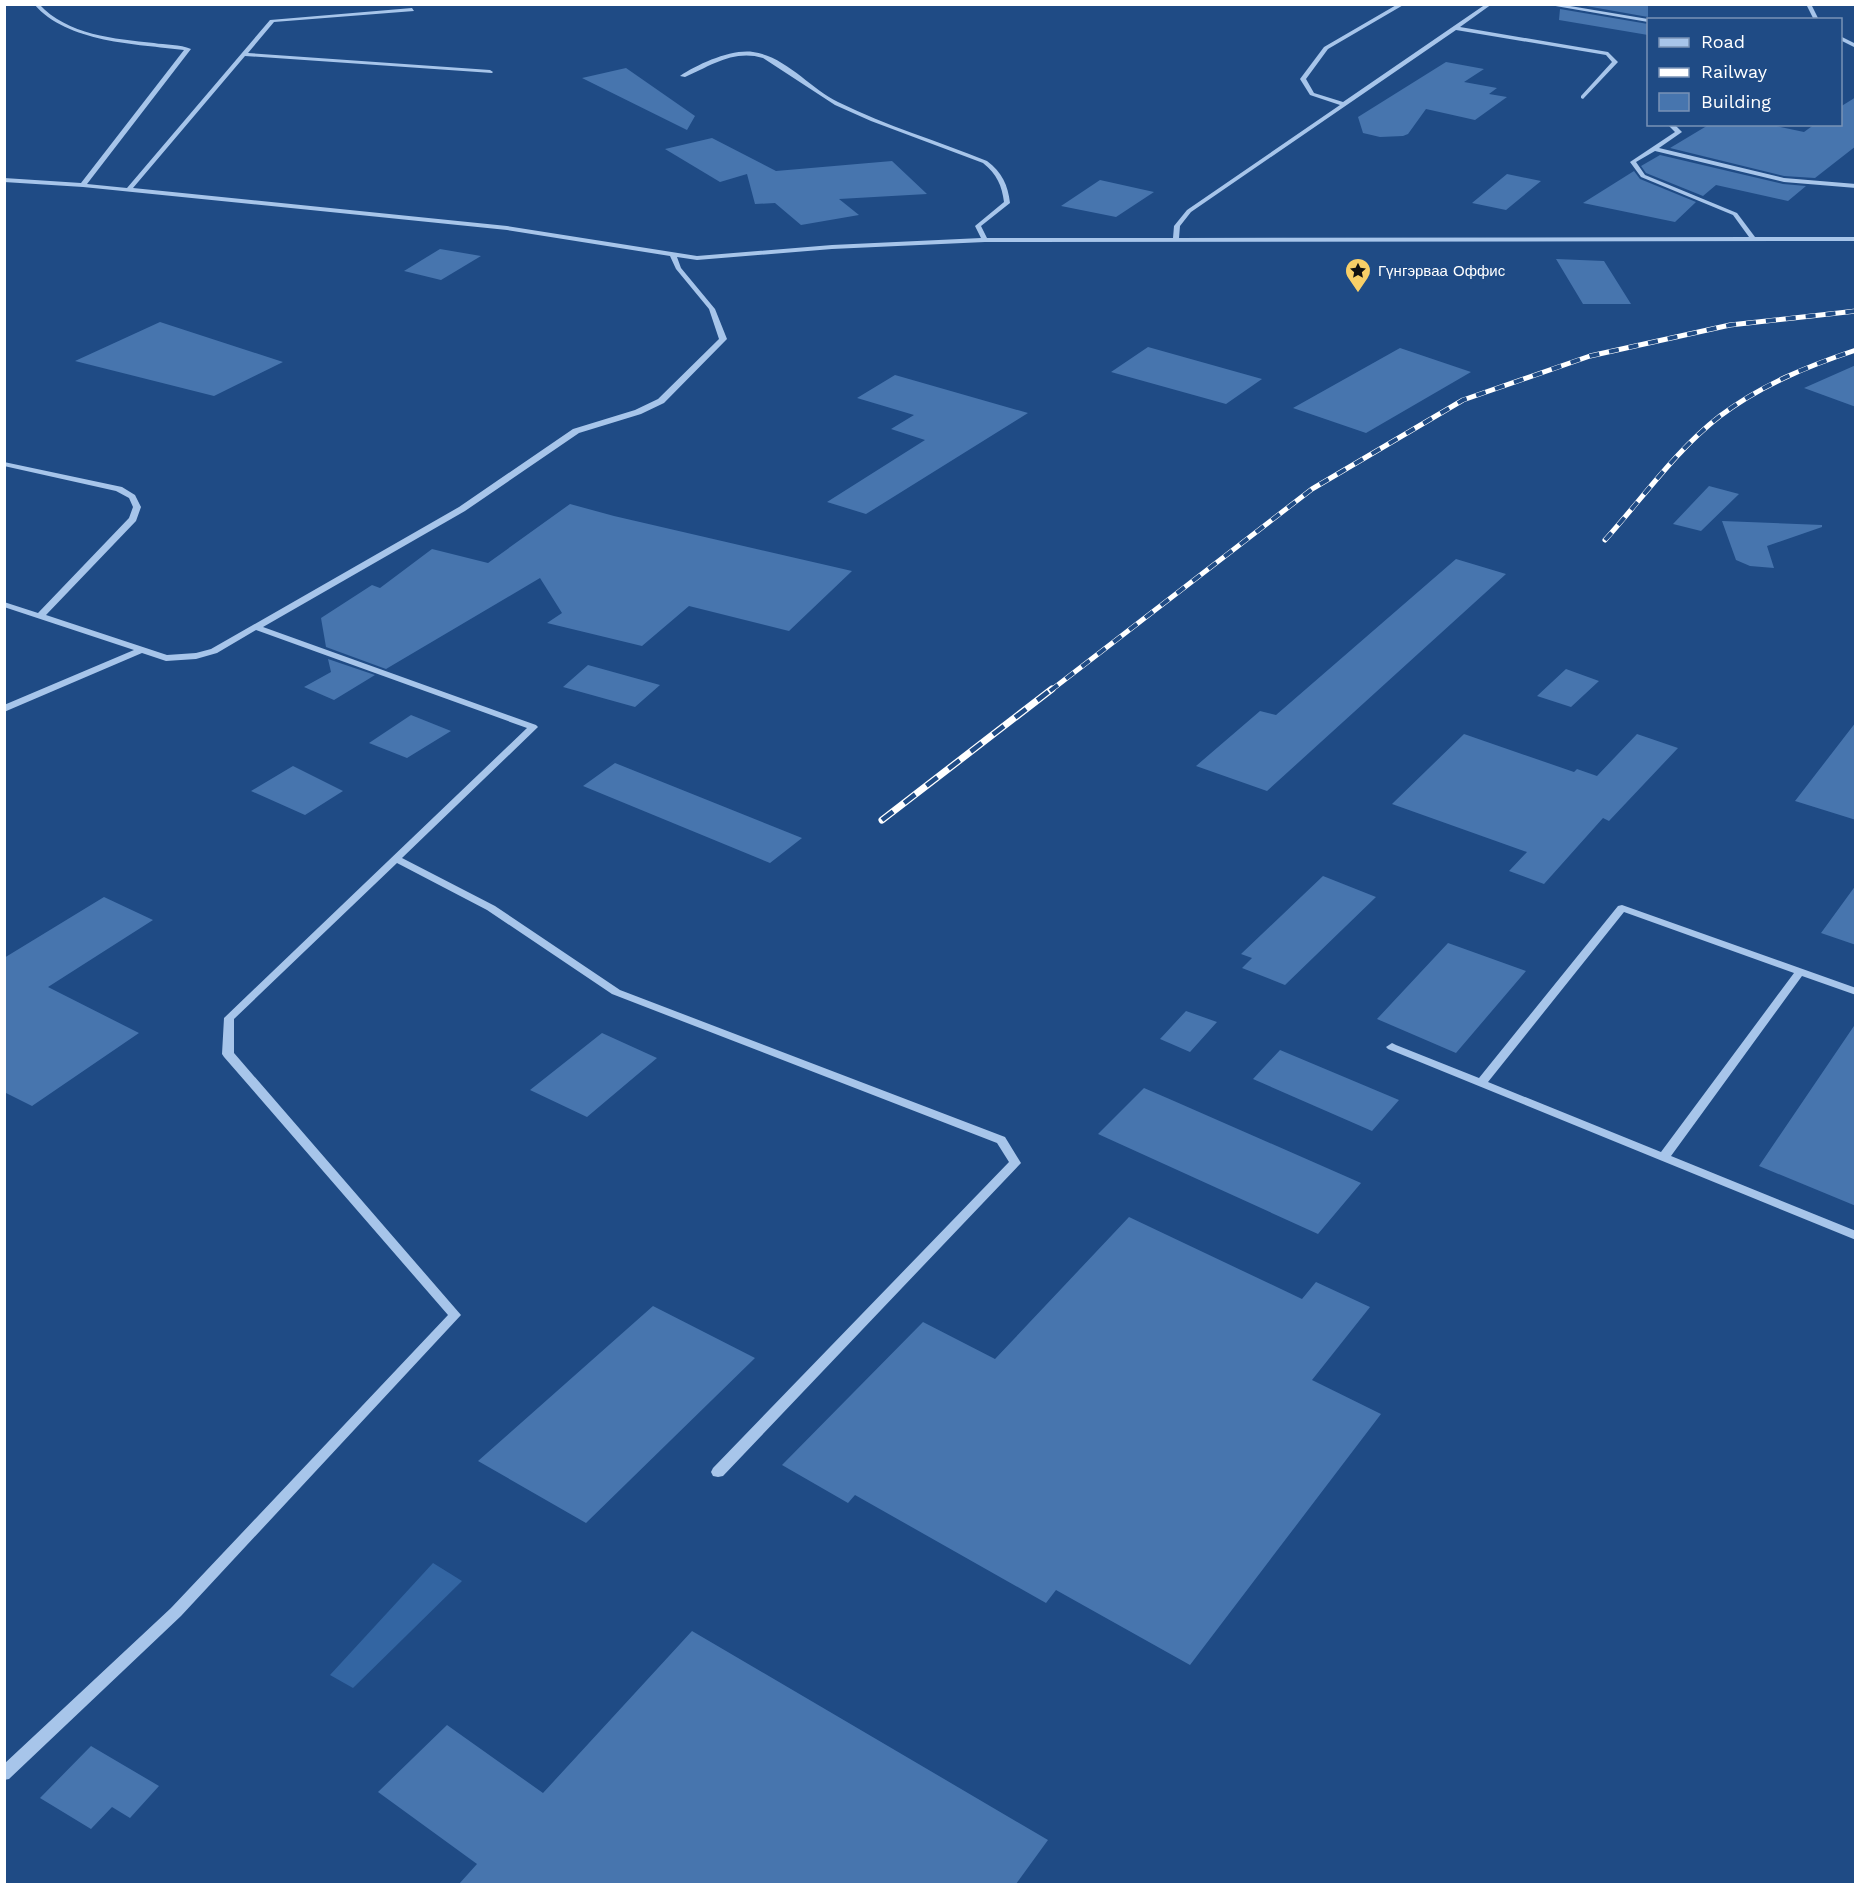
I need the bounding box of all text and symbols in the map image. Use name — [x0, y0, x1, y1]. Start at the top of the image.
legend — [1647, 18, 1842, 126]
text: Road — [1701, 31, 1745, 52]
text: Railway — [1701, 61, 1768, 82]
text: Building — [1701, 91, 1771, 112]
place icon: Гүнгэрваа Оффис — [1343, 256, 1373, 294]
place label: Гүнгэрваа Оффис — [1378, 262, 1506, 280]

